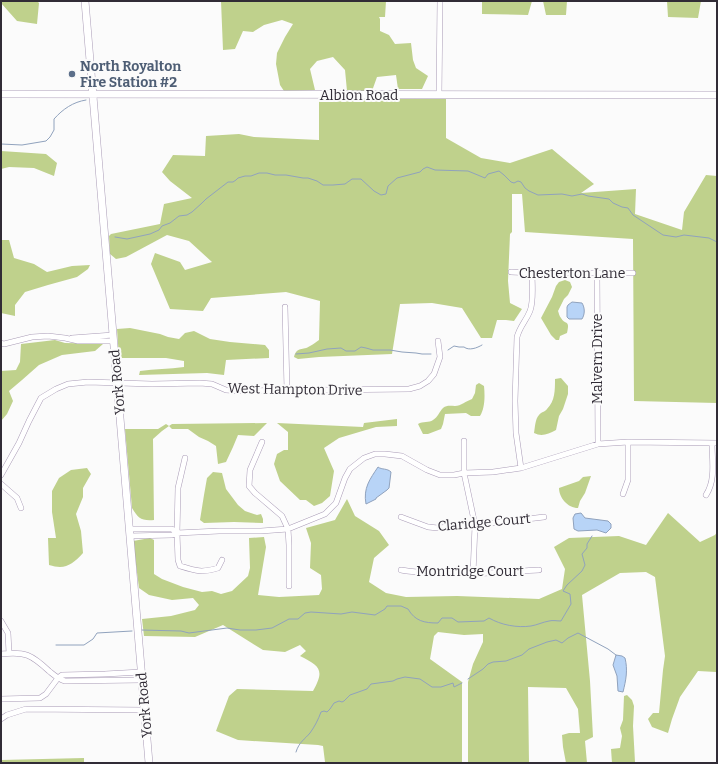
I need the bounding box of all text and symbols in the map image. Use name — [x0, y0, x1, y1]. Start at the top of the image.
place label: North Royalton Fire Station #2 — [80, 58, 181, 91]
marker: North Royalton Fire Station #2 — [67, 69, 77, 79]
street label: Albion Road — [320, 87, 398, 104]
street label: Chesterton Lane — [519, 265, 625, 282]
street label: Malvern Drive — [589, 314, 606, 404]
street label: York Road — [106, 349, 129, 415]
street label: West Hampton Drive — [227, 380, 363, 399]
street label: Claridge Court — [437, 510, 531, 535]
street label: Montridge Court — [416, 563, 524, 580]
street label: York Road — [133, 672, 156, 738]

